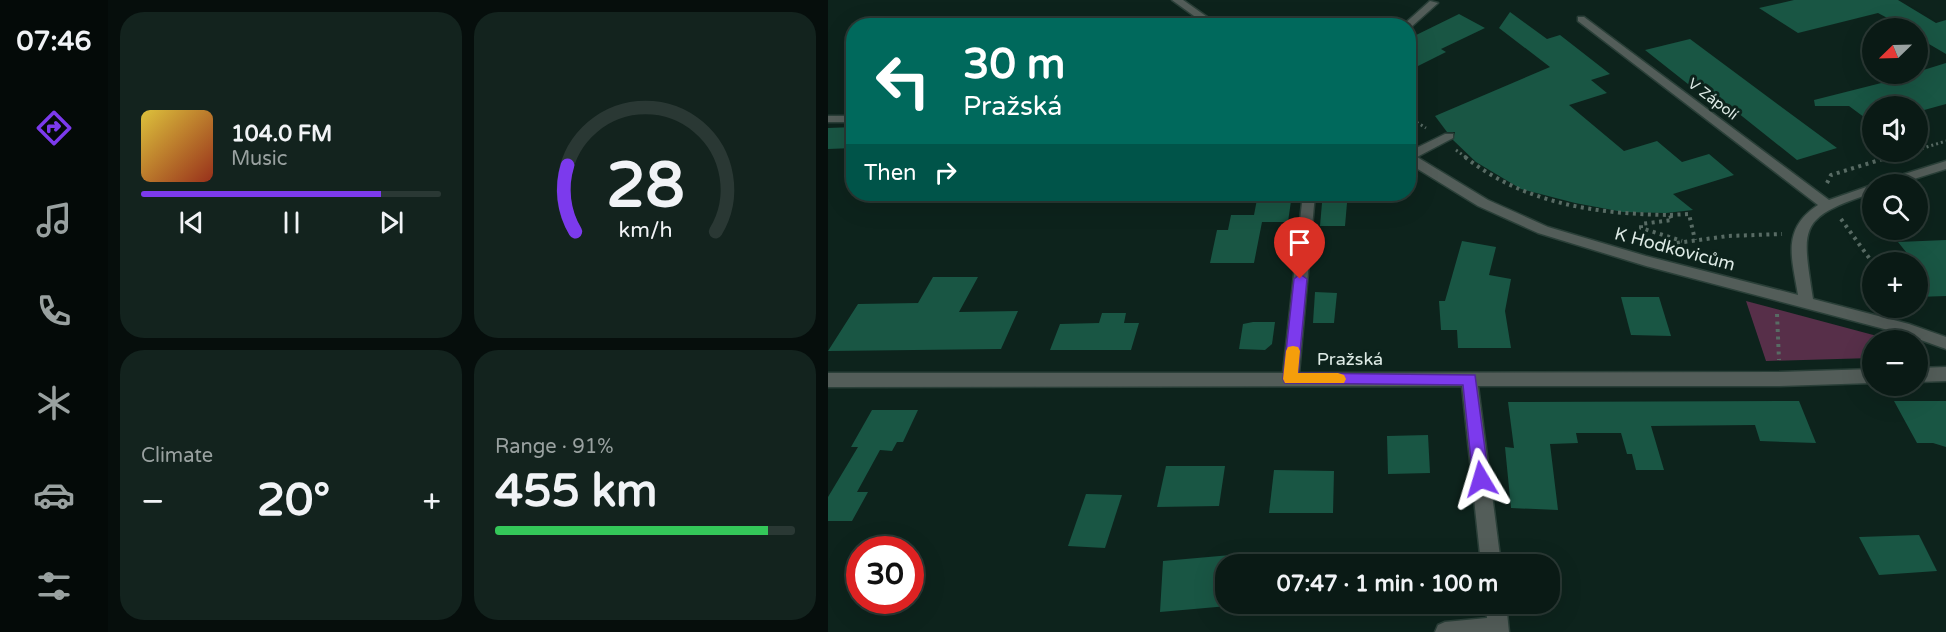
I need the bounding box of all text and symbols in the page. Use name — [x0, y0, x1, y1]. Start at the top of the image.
north arrow — [1862, 18, 1928, 84]
map controls — [1862, 18, 1928, 396]
text: 07:46 — [17, 25, 91, 58]
text: 30 m — [963, 39, 1065, 90]
icon: left — [864, 42, 942, 120]
street label: V Zápolí — [1684, 74, 1742, 124]
text: Pražská — [963, 90, 1062, 123]
button: sound — [1862, 96, 1928, 162]
icon: directions — [33, 107, 75, 149]
text: 104.0 FM — [231, 121, 332, 147]
text: Music — [231, 147, 287, 171]
text: 28 — [606, 149, 684, 224]
icon: right — [929, 156, 962, 189]
text: Then — [864, 160, 917, 186]
button: search — [1862, 174, 1928, 240]
icon: music — [33, 199, 75, 241]
icon: previous — [175, 206, 208, 239]
icon: pause — [275, 206, 308, 239]
icon: next — [375, 206, 408, 239]
text: km/h — [618, 217, 672, 243]
pin — [1274, 217, 1325, 279]
street label: K Hodkovicům — [1612, 222, 1738, 276]
icon: arrive — [1283, 226, 1316, 259]
button: + — [1862, 252, 1928, 318]
icon: phone — [33, 290, 75, 332]
button: − — [1862, 330, 1928, 396]
street label: Pražská — [1317, 348, 1383, 370]
icon: climate — [33, 382, 75, 424]
text: Range · 91% — [495, 435, 614, 459]
text: Climate — [141, 444, 213, 468]
position arrow — [1449, 447, 1513, 511]
text: 455 km — [495, 465, 657, 519]
icon: car — [33, 474, 75, 516]
text: 20° — [257, 474, 330, 528]
text: − — [141, 482, 165, 521]
text: + — [422, 482, 441, 521]
speed limit sign: 30 — [846, 536, 924, 614]
icon: filters — [33, 565, 75, 607]
text: 07:47 · 1 min · 100 m — [1277, 571, 1498, 597]

